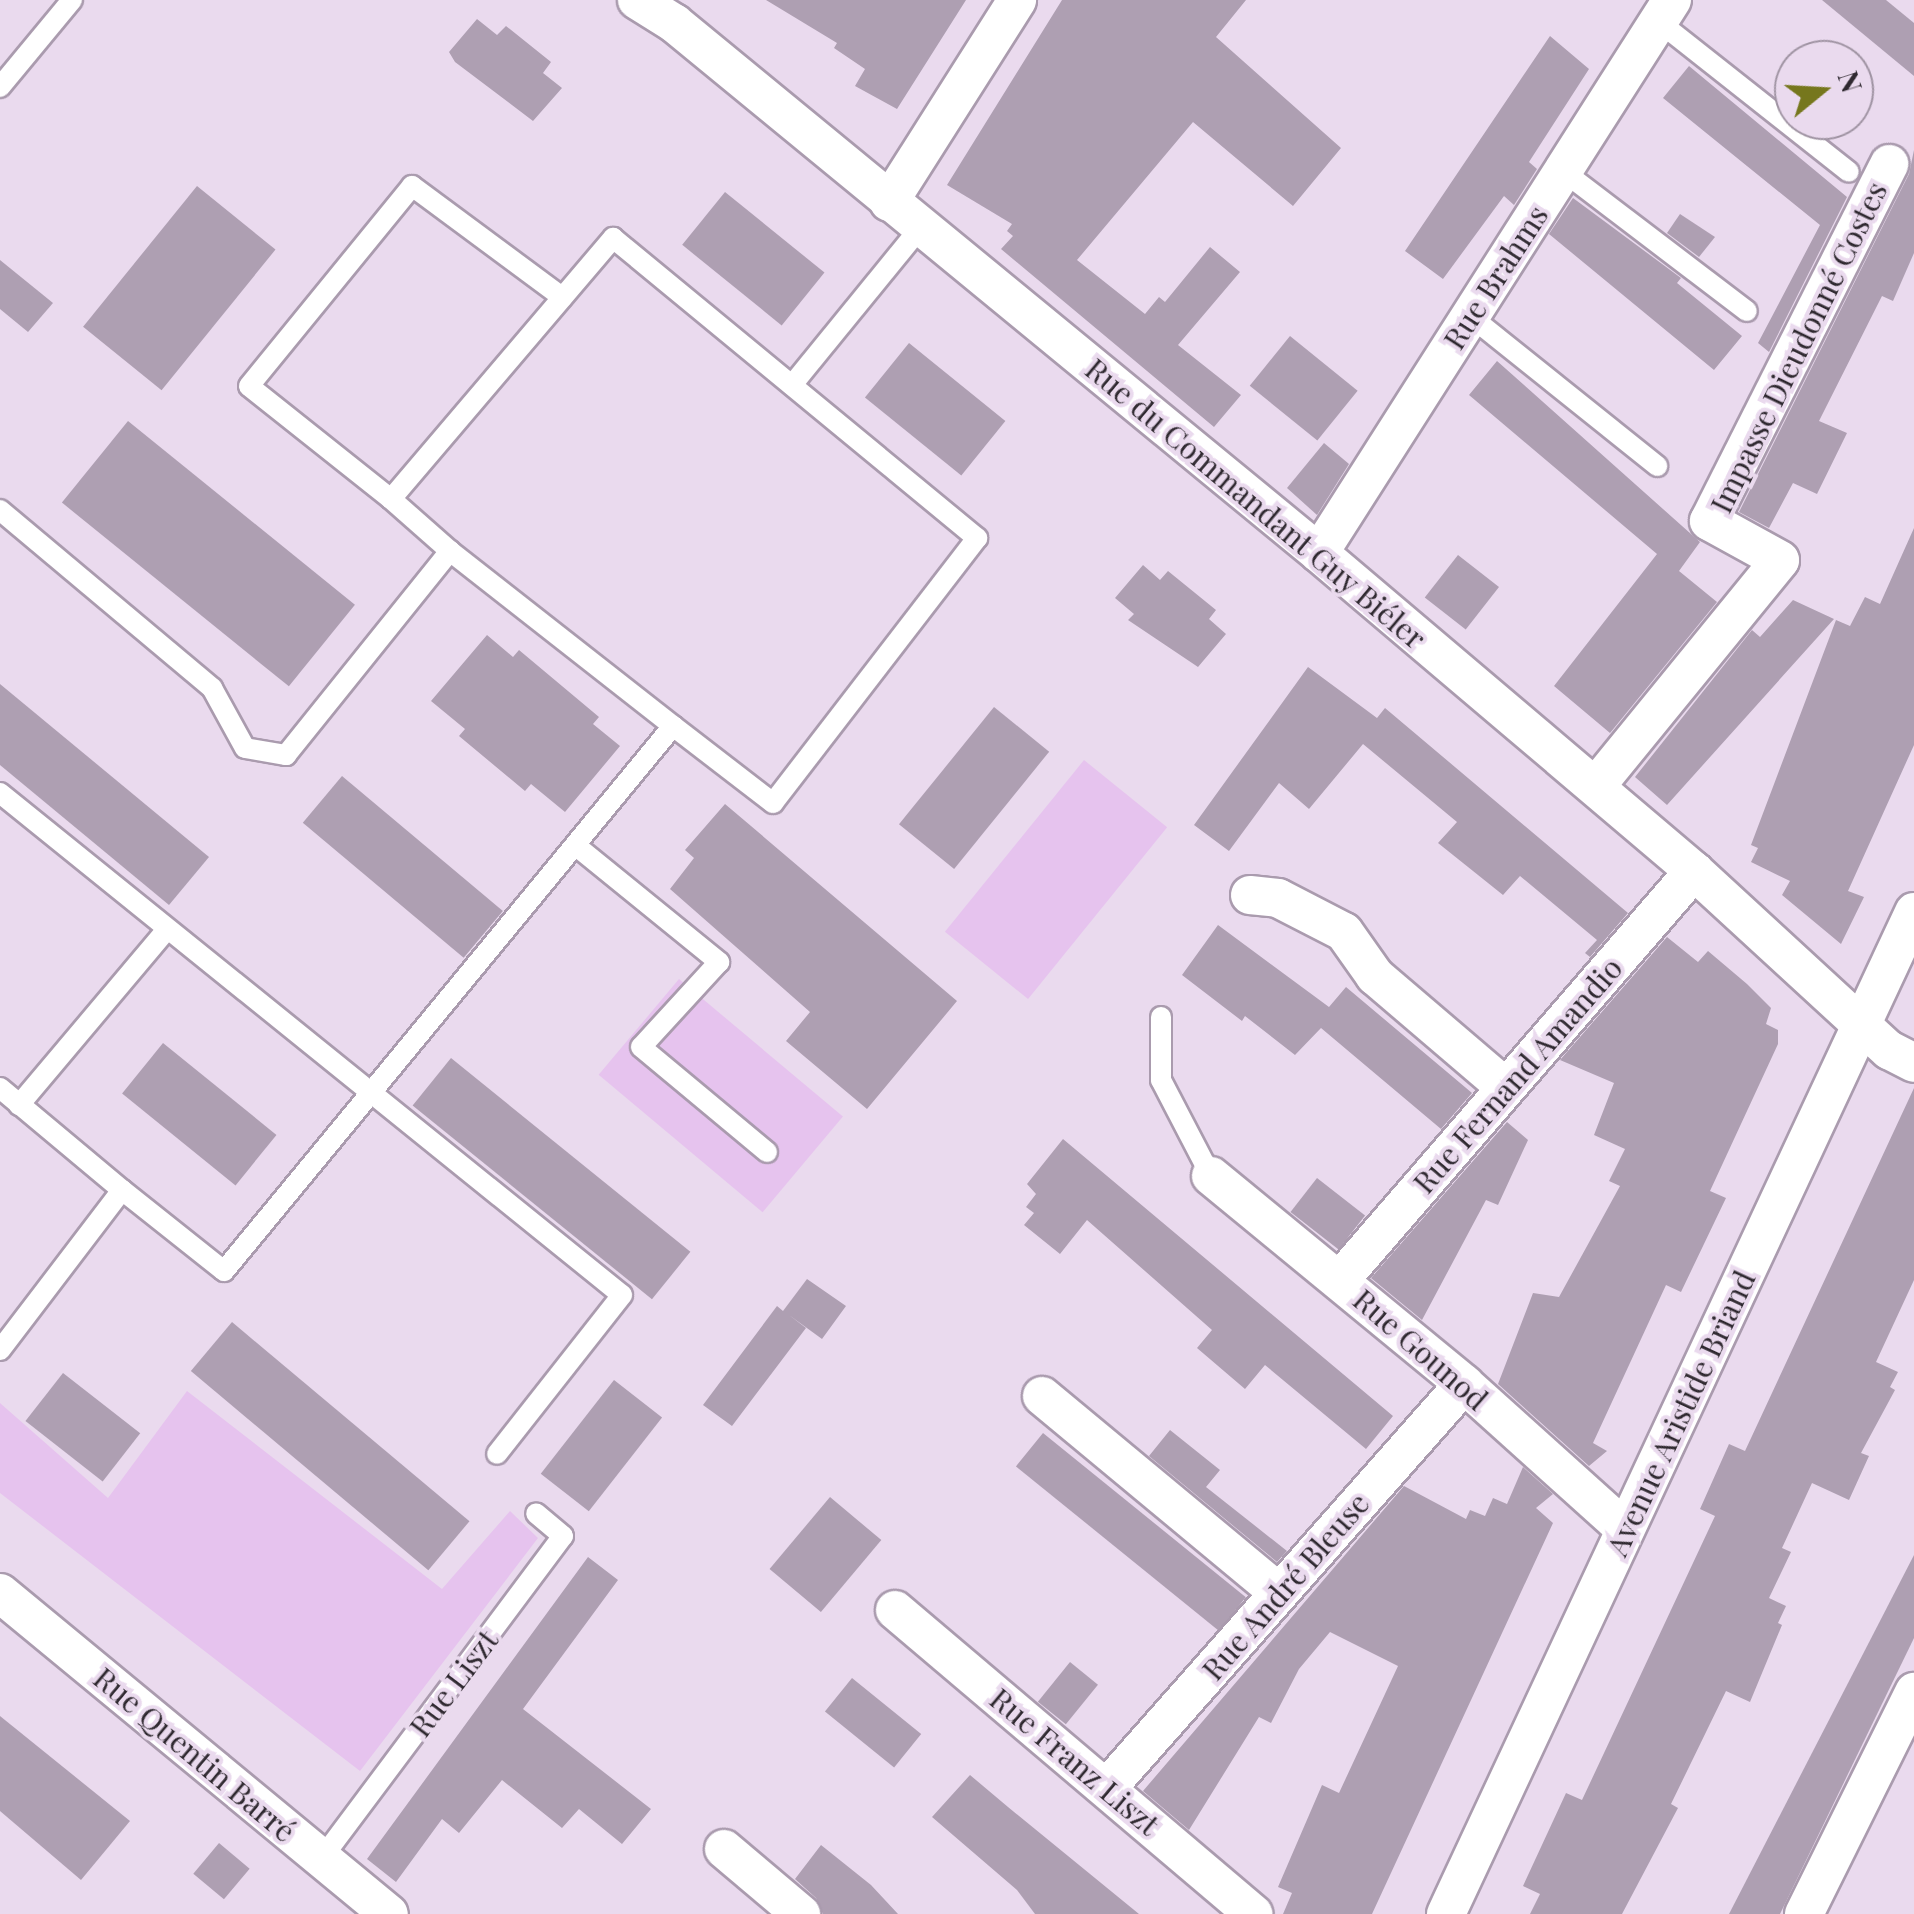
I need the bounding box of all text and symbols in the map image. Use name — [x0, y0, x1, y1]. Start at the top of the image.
north arrow — [1774, 40, 1874, 140]
text: N — [1830, 66, 1872, 97]
street label: Impasse Dieudonné Costes — [1702, 176, 1894, 518]
street label: Rue Brahms — [1435, 198, 1555, 356]
street label: Rue du Commandant Guy Biéler — [1078, 350, 1434, 656]
street label: Rue Fernand Amandio — [1405, 950, 1629, 1200]
street label: Avenue Aristide Briand — [1598, 1264, 1762, 1562]
street label: Rue Gounod — [1346, 1281, 1496, 1417]
street label: Rue André Bleuse — [1194, 1485, 1376, 1687]
street label: Rue Liszt — [401, 1623, 505, 1743]
street label: Rue Quentin Barré — [87, 1659, 303, 1849]
street label: Rue Franz Liszt — [983, 1680, 1167, 1842]

